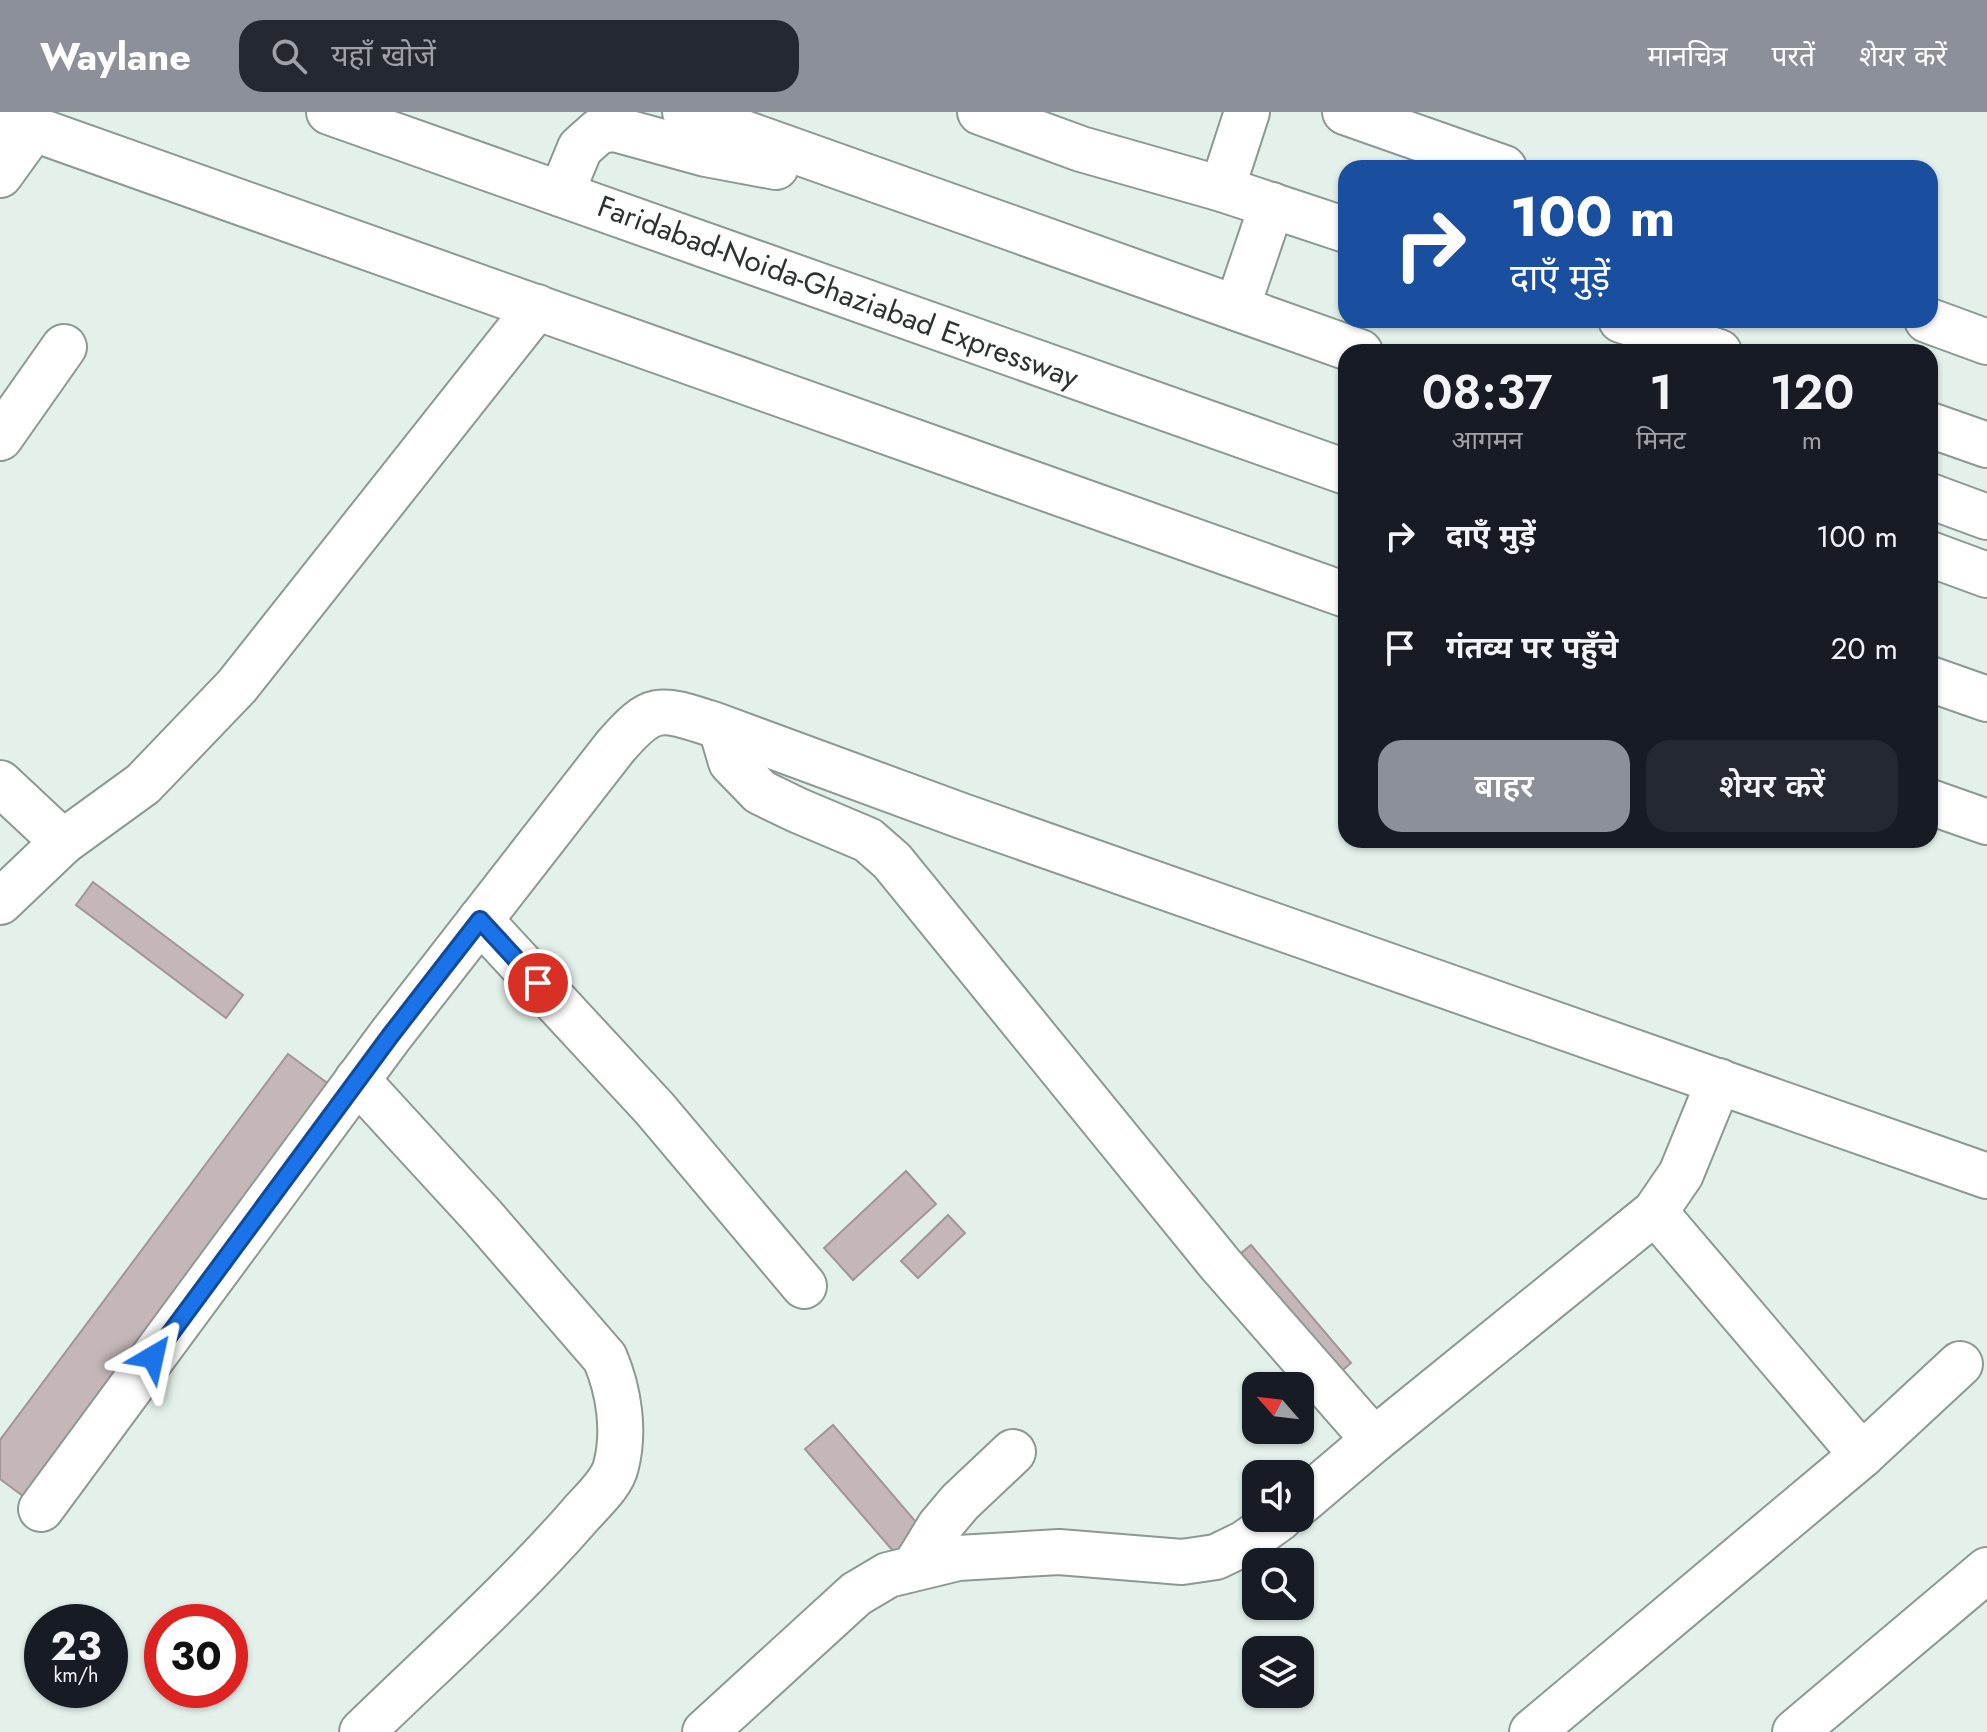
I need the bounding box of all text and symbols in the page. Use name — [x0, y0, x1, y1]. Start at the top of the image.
search box — [239, 20, 799, 92]
text: Waylane — [40, 29, 191, 84]
icon: search — [267, 34, 311, 78]
text: यहाँ खोजें — [331, 34, 436, 77]
text: मानचित्र — [1648, 36, 1728, 77]
text: परतें — [1772, 36, 1815, 77]
text: शेयर करें — [1859, 36, 1947, 77]
text: 100 m — [1510, 176, 1675, 257]
street label: Faridabad-Noida-Ghaziabad Expressway — [592, 184, 1085, 399]
icon: right — [1378, 192, 1482, 296]
text: दाएँ मुड़ें — [1510, 251, 1610, 303]
text: 08:37 — [1422, 358, 1552, 427]
text: 1 — [1649, 358, 1673, 427]
text: 120 — [1770, 358, 1854, 427]
text: आगमन — [1451, 421, 1523, 459]
text: मिनट — [1636, 421, 1686, 459]
text: m — [1802, 421, 1822, 459]
icon: right — [1378, 514, 1422, 558]
text: दाएँ मुड़ें — [1446, 514, 1536, 557]
text: 100 m — [1816, 515, 1898, 558]
icon: arrive — [1378, 626, 1422, 670]
text: गंतव्य पर पहुँचे — [1446, 626, 1618, 669]
text: 20 m — [1831, 627, 1898, 670]
button: बाहर — [1378, 740, 1630, 832]
button: शेयर करें — [1646, 740, 1898, 832]
pin — [504, 949, 572, 1017]
icon: arrive — [516, 961, 560, 1005]
position arrow — [111, 1315, 195, 1399]
north arrow — [1242, 1372, 1314, 1444]
map controls — [1242, 1372, 1314, 1708]
button: sound — [1242, 1460, 1314, 1532]
button: search — [1242, 1548, 1314, 1620]
speed limit sign: 30 — [144, 1604, 248, 1708]
text: 23 — [50, 1617, 102, 1675]
button: layers — [1242, 1636, 1314, 1708]
text: km/h — [53, 1661, 99, 1690]

